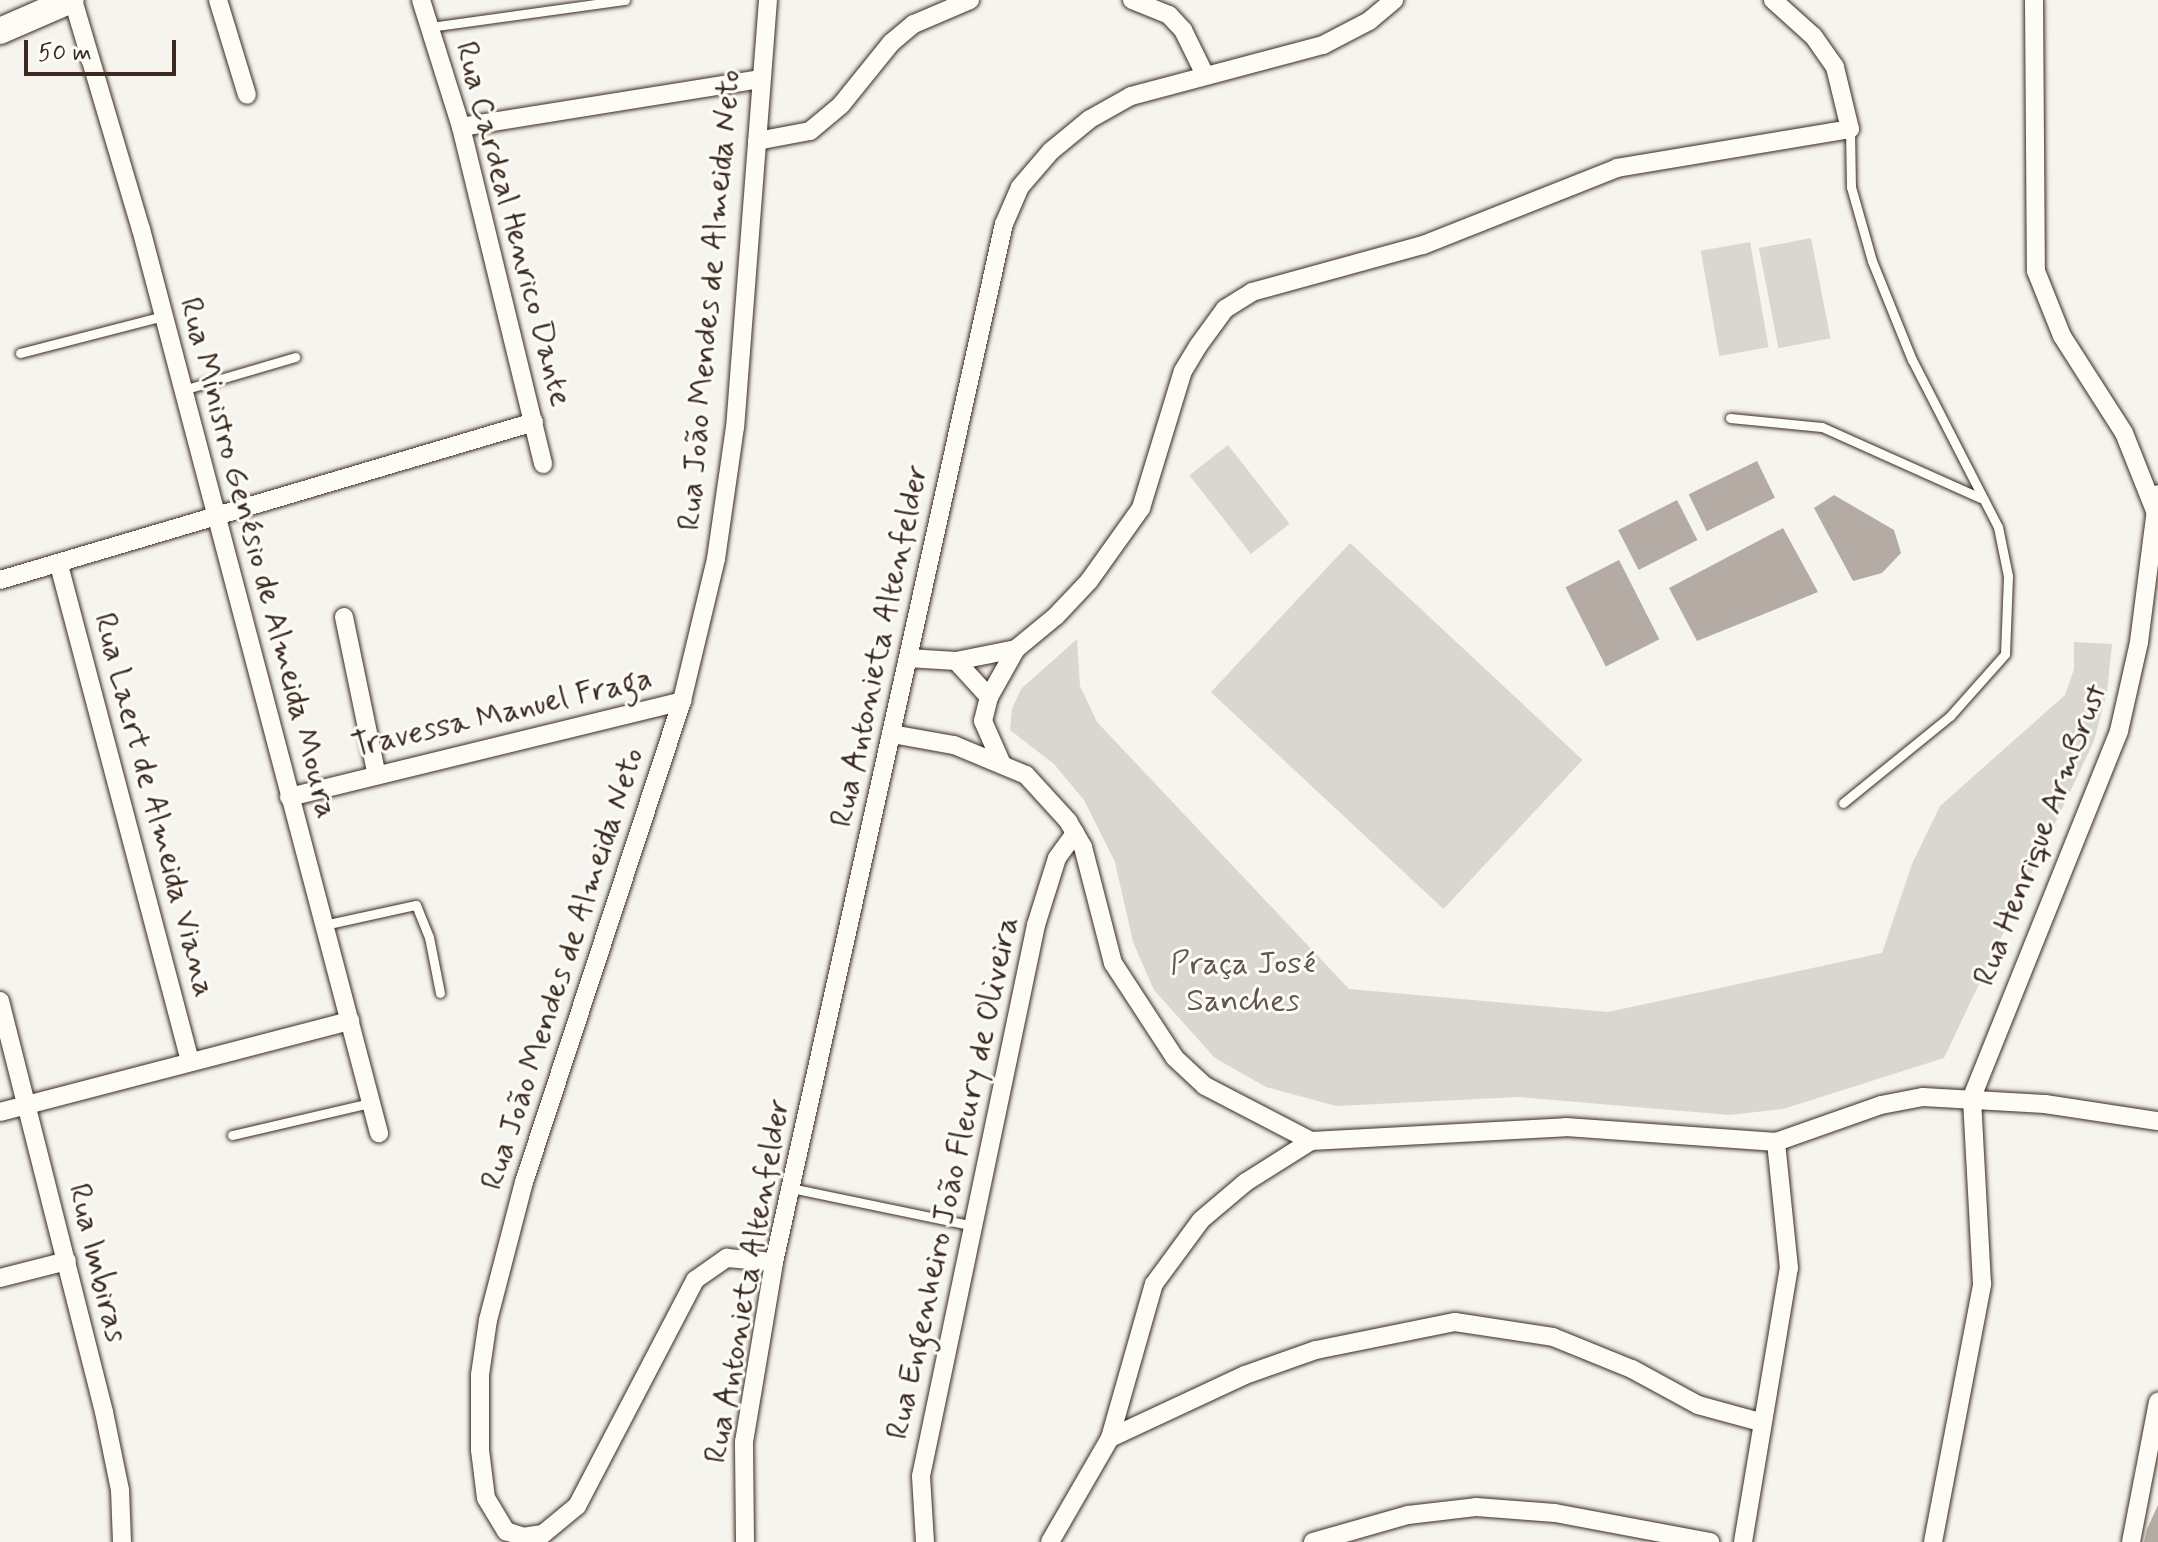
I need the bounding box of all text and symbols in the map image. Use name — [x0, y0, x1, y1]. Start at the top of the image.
scale bar — [28, 24, 180, 74]
text: 50 m — [38, 38, 92, 69]
street label: Rua Cardeal Henrico Dante — [446, 40, 580, 408]
street label: Rua João Mendes de Almeida Neto — [671, 69, 749, 531]
street label: Rua Ministro Genésio de Almeida Moura — [171, 297, 345, 819]
street label: Rua Antonieta Altenfelder — [823, 461, 937, 831]
street label: Rua Laert de Almeida Viana — [86, 615, 222, 995]
street label: Travessa Manuel Fraga — [346, 659, 658, 767]
street label: Rua Henrique ArmBrust — [1964, 675, 2118, 995]
street label: Rua João Mendes de Almeida Neto — [474, 744, 652, 1194]
street label: Rua Engenheiro João Fleury de Oliveira — [880, 917, 1026, 1439]
park label: Praça José Sanches — [1170, 946, 1316, 1021]
street label: Rua Antonieta Altenfelder — [697, 1096, 799, 1466]
street label: Rua Imbiras — [57, 1174, 137, 1352]

